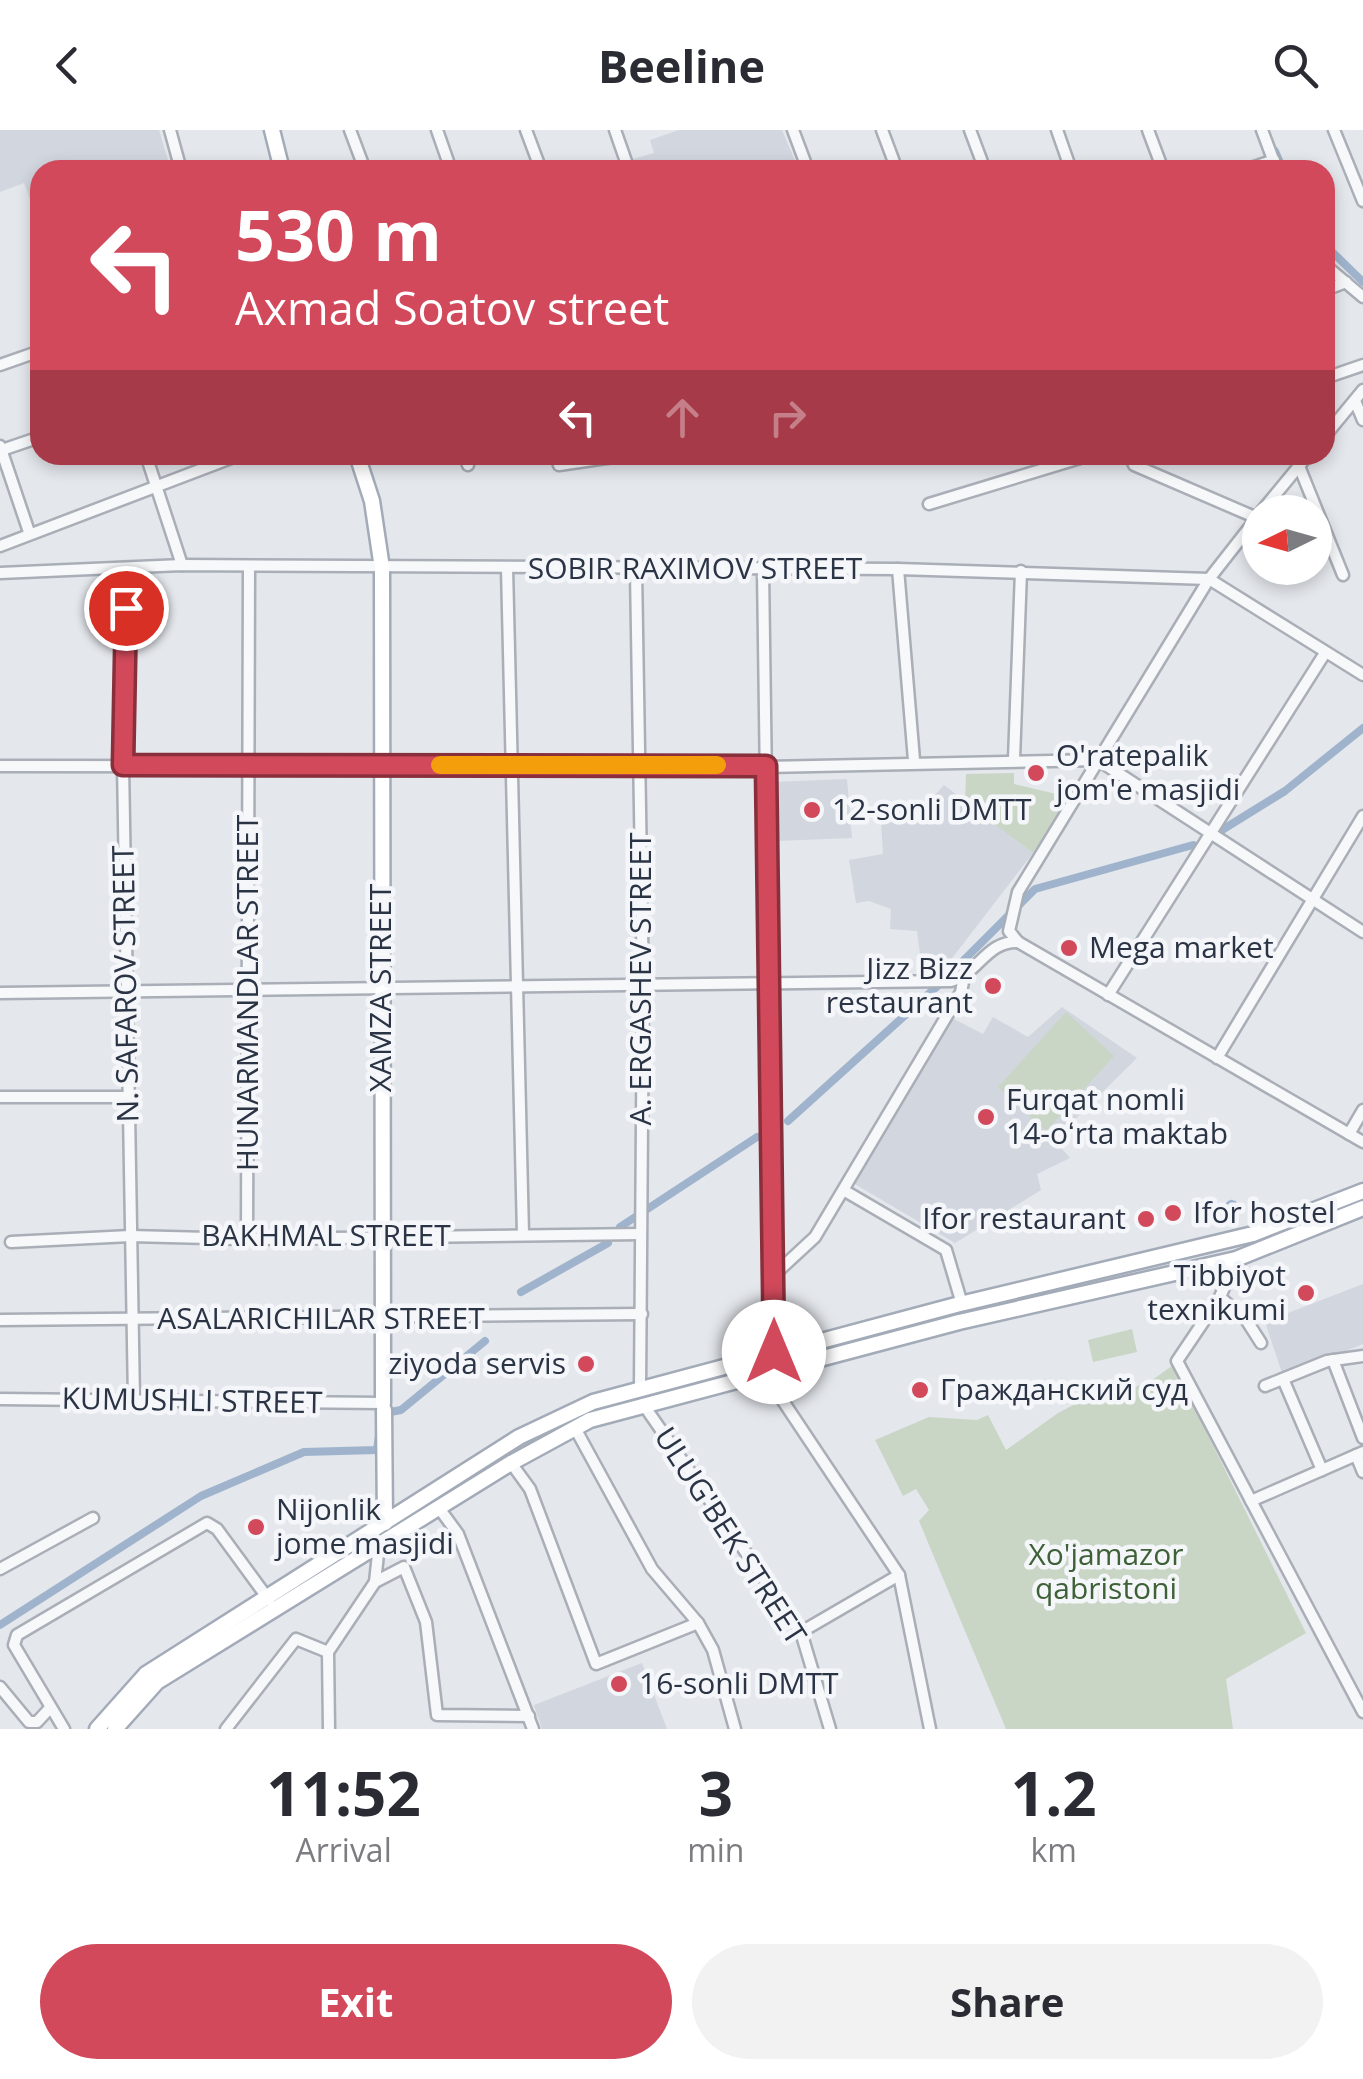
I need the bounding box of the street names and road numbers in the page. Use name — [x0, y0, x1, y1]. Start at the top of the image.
street label: SOBIR RAXIMOV STREET — [528, 547, 863, 588]
street label: HUNARMANDLAR STREET — [226, 814, 267, 1171]
street label: A. ERGASHEV STREET — [619, 832, 660, 1125]
street label: N. SAFAROV STREET — [102, 845, 147, 1123]
street label: XAMZA STREET — [359, 883, 400, 1092]
street label: BAKHMAL STREET — [201, 1214, 451, 1255]
street label: ASALARICHILAR STREET — [157, 1297, 485, 1338]
street label: KUMUSHLI STREET — [61, 1377, 323, 1422]
street label: ULUG'BEK STREET — [646, 1419, 817, 1652]

